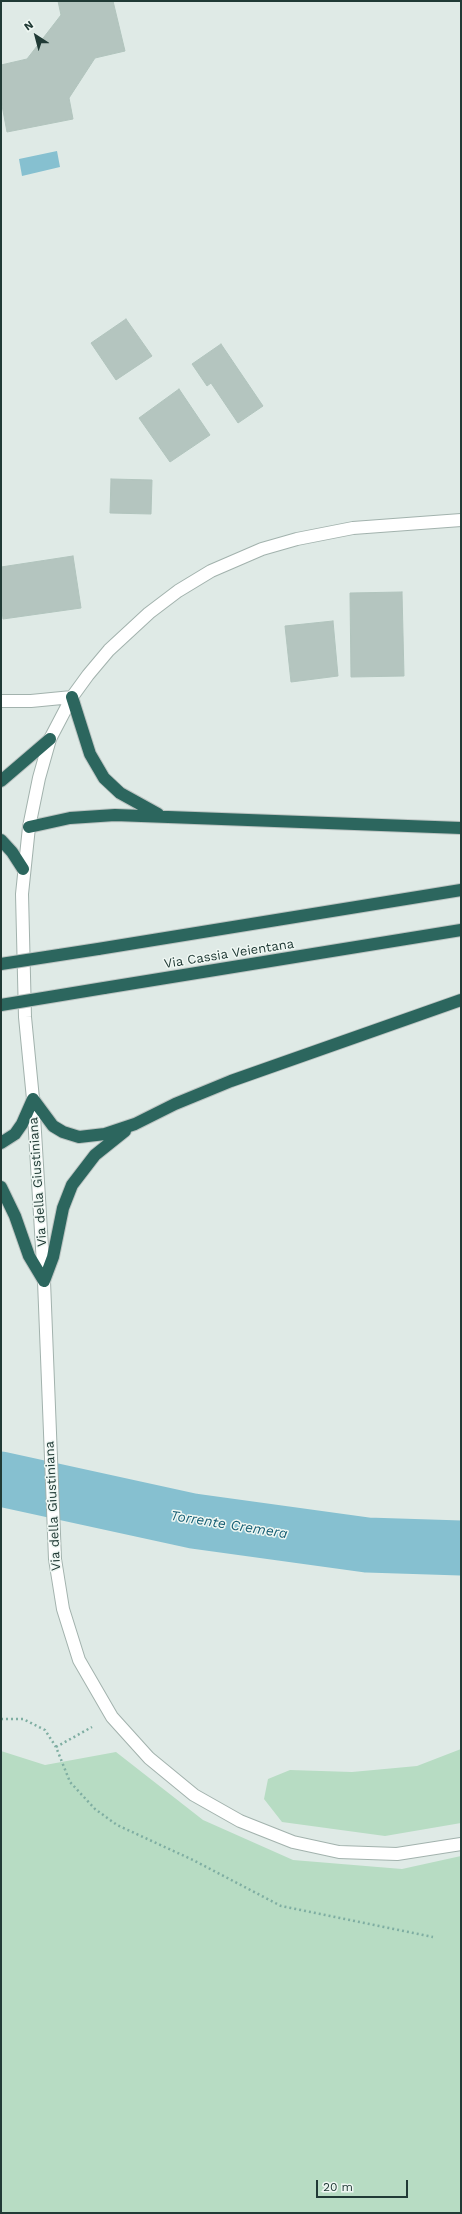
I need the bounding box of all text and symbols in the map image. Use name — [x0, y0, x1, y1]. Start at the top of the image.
north arrow — [16, 16, 56, 56]
text: N — [22, 18, 36, 34]
street label: Via Cassia Veientana — [163, 936, 295, 972]
street label: Via della Giustiniana — [26, 1117, 50, 1247]
street label: Via della Giustiniana — [42, 1441, 64, 1571]
water label: Torrente Cremera — [169, 1507, 289, 1543]
scale bar — [318, 2172, 410, 2198]
text: 20 m — [323, 2180, 353, 2194]

